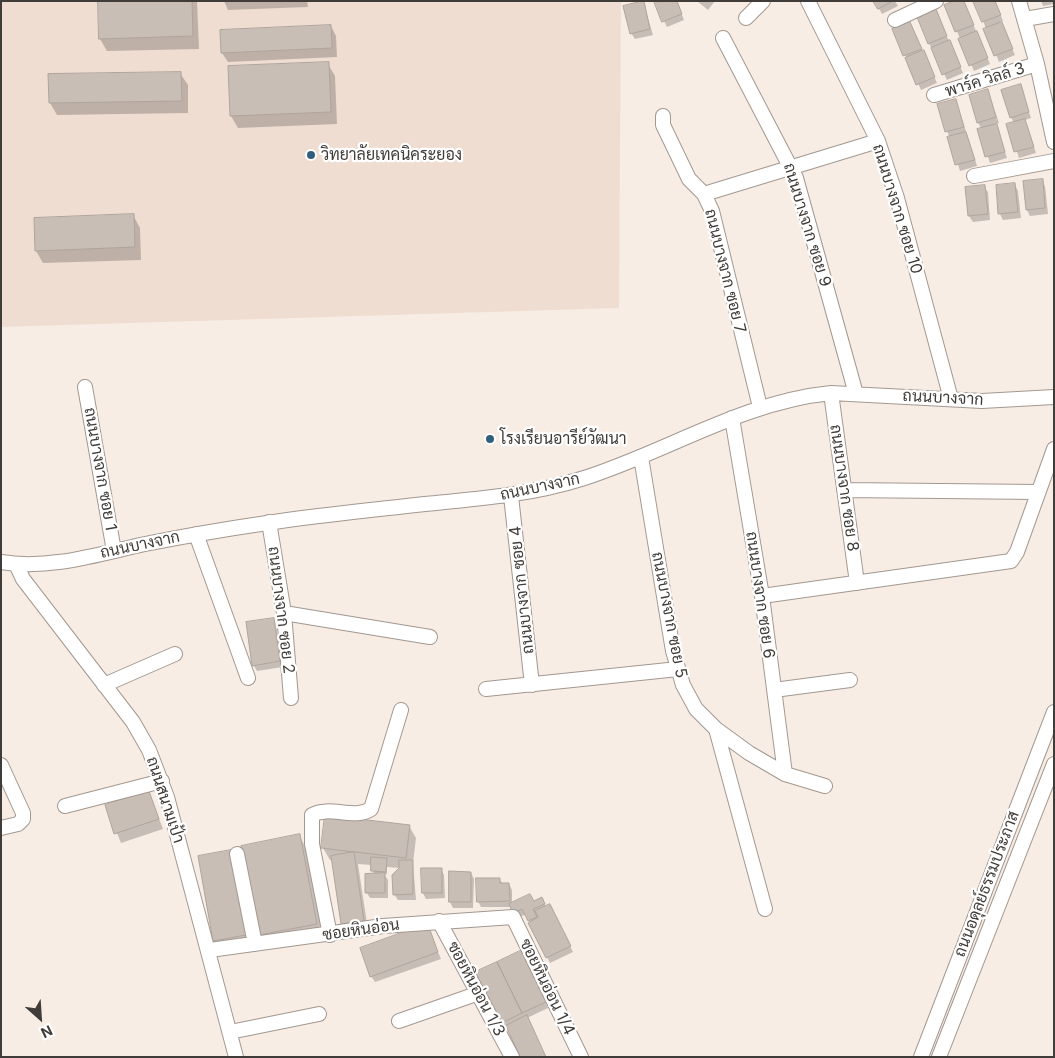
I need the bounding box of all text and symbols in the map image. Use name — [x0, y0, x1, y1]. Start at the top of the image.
street label: พาร์ค วิลล์ 3 — [943, 59, 1027, 101]
street label: ถนนบางจาก ซอย 10 — [868, 142, 926, 276]
place label: วิทยาลัยเทคนิคระยอง — [321, 145, 462, 165]
marker: วิทยาลัยเทคนิคระยอง — [305, 149, 317, 161]
street label: ถนนบางจาก ซอย 9 — [779, 161, 835, 289]
street label: ถนนบางจาก ซอย 7 — [700, 207, 750, 335]
street label: ถนนบางจาก — [902, 386, 984, 410]
street label: ถนนบางจาก ซอย 1 — [80, 406, 120, 532]
street label: ถนนบางจาก ซอย 8 — [826, 423, 862, 553]
place label: โรงเรียนอารีย์วัฒนา — [500, 429, 627, 449]
marker: โรงเรียนอารีย์วัฒนา — [484, 433, 496, 445]
street label: ถนนบางจาก — [498, 469, 582, 505]
street label: ถนนบางจาก ซอย 4 — [506, 525, 538, 655]
street label: ถนนบางจาก — [98, 527, 182, 563]
street label: ถนนบางจาก ซอย 6 — [742, 530, 778, 660]
street label: ถนนบางจาก ซอย 2 — [264, 545, 298, 675]
street label: ถนนบางจาก ซอย 5 — [647, 550, 691, 680]
street label: ถนนสนามเป้า — [142, 754, 188, 846]
street label: ถนนอดุลย์ธรรมประภาส — [950, 808, 1024, 960]
street label: ซอยหินอ่อน — [321, 915, 401, 945]
street label: ซอยหินอ่อน 1/4 — [515, 936, 579, 1038]
street label: ซอยหินอ่อน 1/3 — [443, 938, 509, 1040]
north arrow — [15, 993, 65, 1043]
text: N — [38, 1022, 55, 1042]

